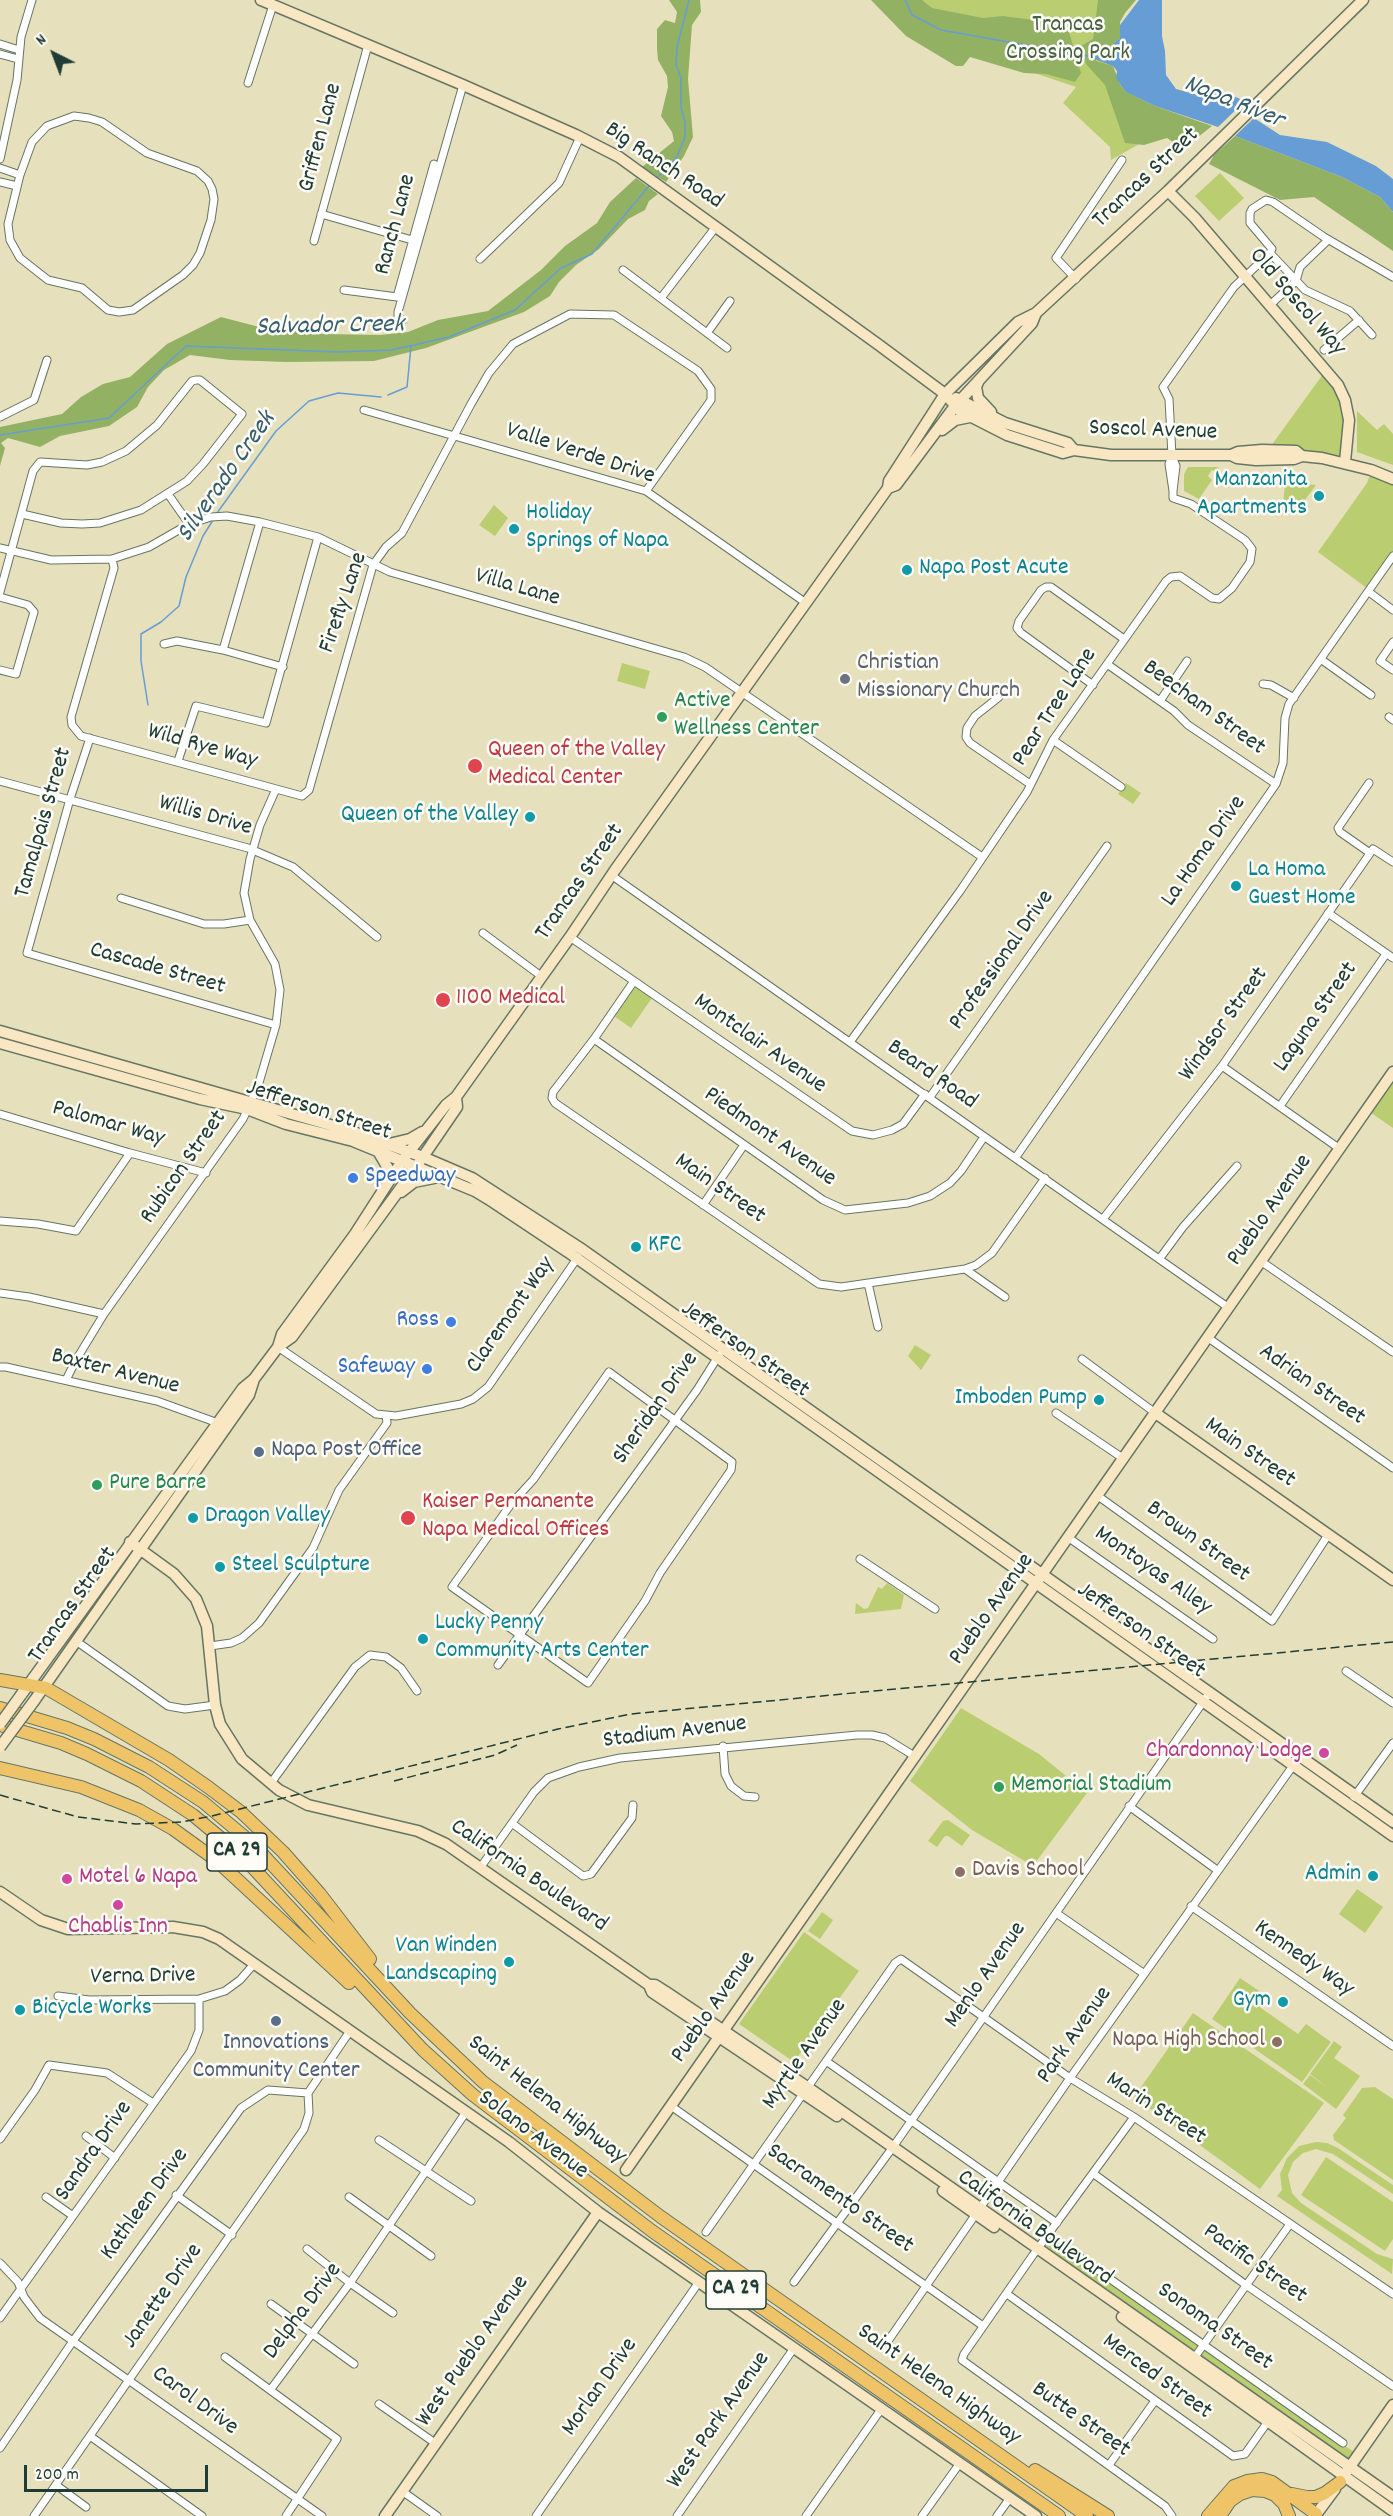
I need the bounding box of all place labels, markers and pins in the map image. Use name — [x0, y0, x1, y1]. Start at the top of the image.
place label: Manzanita Apartments — [1197, 468, 1307, 524]
marker: Manzanita Apartments — [1312, 489, 1326, 503]
place label: Holiday Springs of Napa — [526, 501, 668, 557]
marker: Holiday Springs of Napa — [507, 522, 521, 536]
place label: Napa Post Acute — [919, 556, 1068, 584]
marker: Napa Post Acute — [900, 563, 914, 577]
place label: Christian Missionary Church — [857, 651, 1020, 707]
marker: Christian Missionary Church — [838, 672, 852, 686]
place label: Active Wellness Center — [674, 689, 819, 745]
marker: Active Wellness Center — [655, 710, 669, 724]
place label: Queen of the Valley Medical Center — [488, 738, 665, 794]
marker: Queen of the Valley Medical Center — [466, 757, 484, 775]
place label: Queen of the Valley — [341, 803, 518, 831]
marker: Queen of the Valley — [523, 810, 537, 824]
place label: La Homa Guest Home — [1248, 858, 1355, 914]
marker: La Homa Guest Home — [1229, 879, 1243, 893]
place label: 1100 Medical — [456, 986, 565, 1014]
marker: 1100 Medical — [434, 991, 452, 1009]
place label: Speedway — [365, 1164, 455, 1192]
marker: Speedway — [346, 1171, 360, 1185]
place label: KFC — [648, 1233, 682, 1261]
marker: KFC — [629, 1240, 643, 1254]
place label: Ross — [396, 1308, 439, 1336]
marker: Ross — [444, 1315, 458, 1329]
place label: Safeway — [338, 1355, 415, 1383]
marker: Safeway — [420, 1362, 434, 1376]
place label: Imboden Pump — [955, 1386, 1087, 1414]
marker: Imboden Pump — [1092, 1393, 1106, 1407]
place label: Napa Post Office — [271, 1438, 422, 1466]
marker: Napa Post Office — [252, 1445, 266, 1459]
place label: Pure Barre — [109, 1471, 206, 1499]
marker: Pure Barre — [90, 1478, 104, 1492]
place label: Kaiser Permanente Napa Medical Offices — [422, 1490, 609, 1546]
place label: Dragon Valley — [205, 1504, 330, 1532]
marker: Kaiser Permanente Napa Medical Offices — [399, 1509, 417, 1527]
marker: Dragon Valley — [186, 1511, 200, 1525]
place label: Steel Sculpture — [232, 1553, 370, 1581]
marker: Steel Sculpture — [213, 1560, 227, 1574]
place label: Lucky Penny Community Arts Center — [435, 1611, 649, 1667]
marker: Lucky Penny Community Arts Center — [416, 1632, 430, 1646]
place label: Chardonnay Lodge — [1146, 1739, 1312, 1767]
marker: Chardonnay Lodge — [1317, 1746, 1331, 1760]
place label: Memorial Stadium — [1011, 1773, 1172, 1801]
marker: Memorial Stadium — [992, 1780, 1006, 1794]
place label: Davis School — [972, 1858, 1084, 1886]
place label: Admin — [1305, 1862, 1361, 1890]
place label: Motel 6 Napa — [79, 1865, 197, 1893]
marker: Davis School — [953, 1865, 967, 1879]
marker: Admin — [1366, 1869, 1380, 1883]
marker: Motel 6 Napa — [60, 1872, 74, 1886]
marker: Chablis Inn — [111, 1898, 125, 1912]
place label: Chablis Inn — [68, 1915, 168, 1943]
place label: Van Winden Landscaping — [386, 1934, 497, 1990]
marker: Van Winden Landscaping — [502, 1955, 516, 1969]
place label: Gym — [1233, 1988, 1271, 2016]
marker: Gym — [1276, 1995, 1290, 2009]
place label: Bicycle Works — [32, 1996, 152, 2024]
marker: Bicycle Works — [13, 2003, 27, 2017]
marker: Innovations Community Center — [269, 2014, 283, 2028]
place label: Napa High School — [1112, 2028, 1265, 2056]
place label: Innovations Community Center — [192, 2031, 360, 2087]
marker: Napa High School — [1270, 2035, 1284, 2049]

